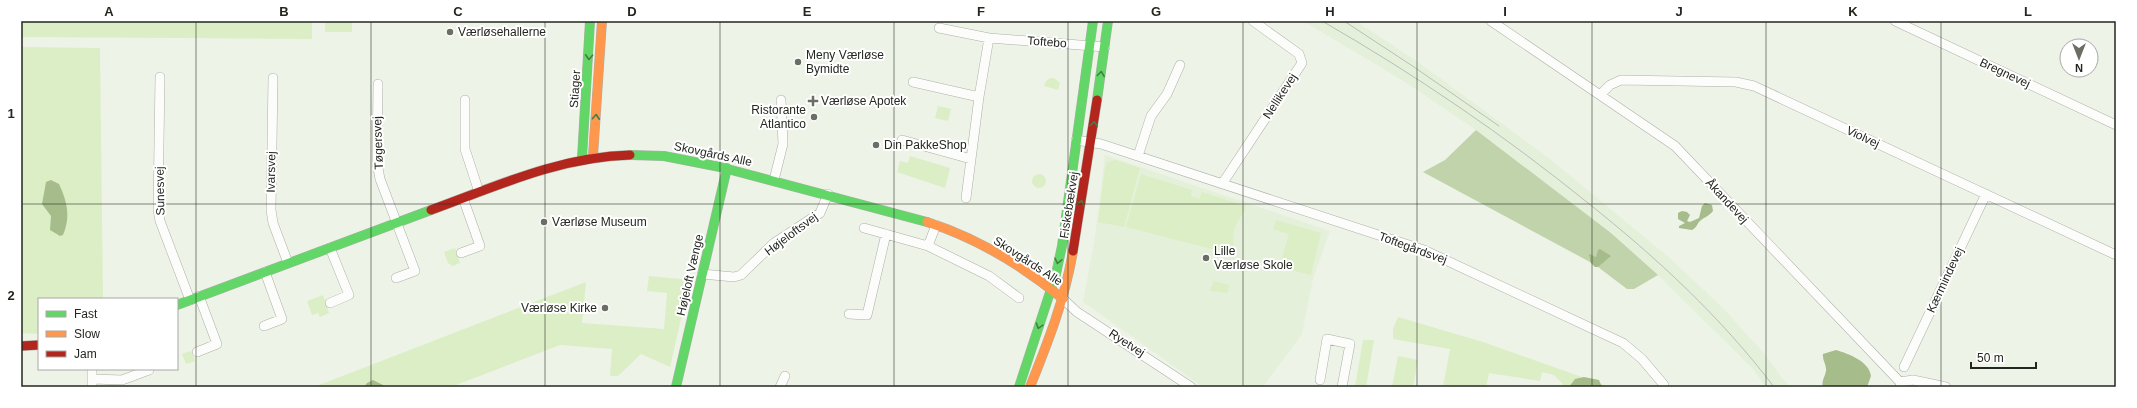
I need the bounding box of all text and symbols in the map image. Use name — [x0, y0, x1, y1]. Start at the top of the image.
text: A — [104, 4, 114, 19]
text: B — [279, 4, 289, 19]
text: C — [453, 4, 463, 19]
text: D — [627, 4, 637, 19]
text: E — [803, 4, 812, 19]
text: F — [977, 4, 985, 19]
text: G — [1151, 4, 1161, 19]
text: H — [1325, 4, 1335, 19]
text: I — [1503, 4, 1507, 19]
text: J — [1675, 4, 1683, 19]
text: K — [1848, 4, 1858, 19]
text: L — [2024, 4, 2032, 19]
place label: Værløsehallerne — [458, 25, 546, 39]
marker: Værløsehallerne — [445, 27, 455, 37]
street label: Toftebo — [1027, 34, 1067, 50]
north arrow — [2059, 38, 2099, 78]
place label: Meny Værløse Bymidte — [806, 48, 884, 76]
one-way arrow — [585, 54, 593, 60]
street label: Bregnevej — [1978, 55, 2032, 91]
marker: Meny Værløse Bymidte — [793, 57, 803, 67]
text: N — [2075, 62, 2083, 74]
street label: Stiager — [567, 70, 583, 108]
one-way arrow — [1096, 71, 1105, 77]
street label: Nellikevej — [1260, 71, 1300, 121]
place label: Værløse Apotek — [821, 94, 907, 108]
marker: Værløse Apotek — [808, 96, 818, 106]
place label: Ristorante Atlantico — [751, 103, 806, 131]
text: 1 — [7, 106, 15, 121]
marker: Ristorante Atlantico — [809, 112, 819, 122]
one-way arrow — [592, 114, 600, 120]
street label: Tøgersvej — [370, 116, 386, 170]
one-way arrow — [1089, 121, 1098, 127]
street label: Violvej — [1844, 123, 1882, 151]
place label: Din PakkeShop — [884, 138, 967, 152]
street label: Skovgårds Alle — [673, 139, 754, 169]
marker: Din PakkeShop — [871, 140, 881, 150]
street label: Ivarsvej — [264, 151, 278, 193]
street label: Sunesvej — [153, 166, 167, 216]
street label: Fiskebækvej — [1057, 171, 1081, 239]
street label: Åkandevej — [1703, 175, 1752, 226]
one-way arrow — [1076, 200, 1085, 206]
street label: Højeloftsvej — [762, 210, 820, 258]
place label: Værløse Museum — [552, 215, 647, 229]
marker: Værløse Museum — [539, 217, 549, 227]
street label: Toftegårdsvej — [1377, 229, 1449, 267]
street label: Højeloft Vænge — [674, 232, 706, 317]
street label: Skovgårds Alle — [991, 234, 1065, 289]
place label: Lille Værløse Skole — [1214, 244, 1293, 272]
street label: Kærmindevej — [1924, 245, 1966, 315]
marker: Lille Værløse Skole — [1201, 253, 1211, 263]
one-way arrow — [1055, 258, 1063, 265]
text: 2 — [7, 288, 15, 303]
legend — [38, 298, 178, 370]
place label: Værløse Kirke — [521, 301, 597, 315]
marker: Værløse Kirke — [600, 303, 610, 313]
text: Fast — [74, 307, 98, 321]
one-way arrow — [1035, 322, 1044, 329]
street label: Ryetvej — [1106, 326, 1148, 360]
text: Slow — [74, 327, 100, 341]
scale bar — [1971, 344, 2036, 370]
text: Jam — [74, 347, 97, 361]
text: 50 m — [1977, 351, 2004, 365]

